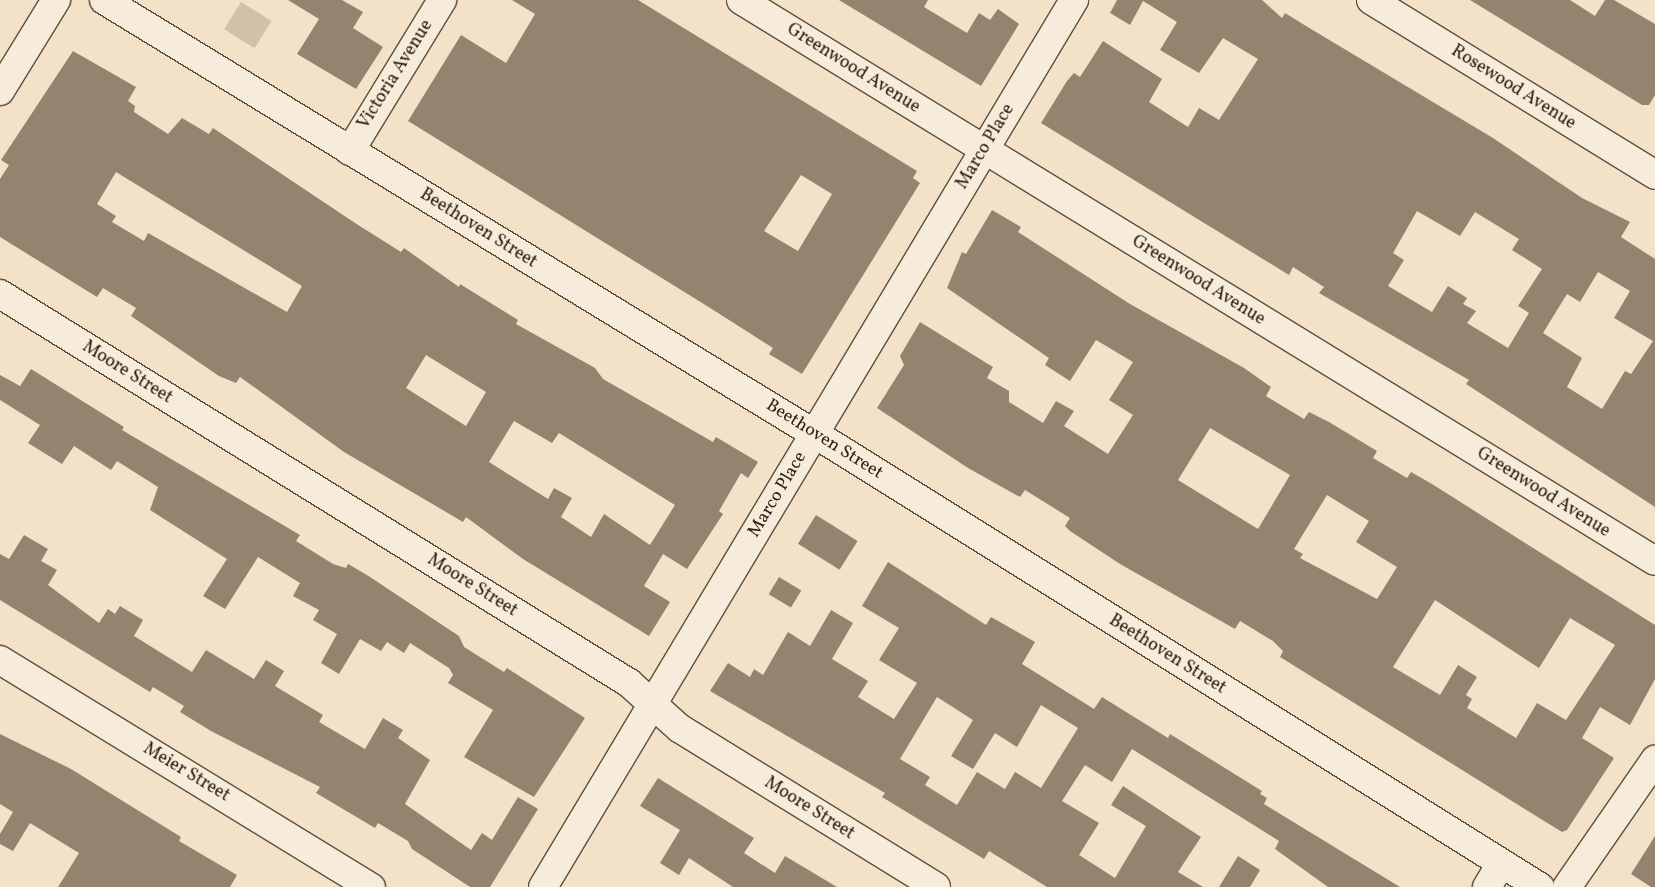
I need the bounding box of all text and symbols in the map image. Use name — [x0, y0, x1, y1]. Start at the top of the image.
street label: Victoria Avenue — [354, 16, 438, 134]
street label: Greenwood Avenue — [782, 19, 924, 119]
street label: Rosewood Avenue — [1447, 41, 1579, 135]
street label: Marco Place — [952, 100, 1020, 194]
street label: Beethoven Street — [415, 184, 541, 274]
street label: Greenwood Avenue — [1127, 231, 1269, 331]
street label: Moore Street — [78, 337, 176, 409]
street label: Beethoven Street — [761, 395, 887, 485]
street label: Greenwood Avenue — [1472, 443, 1614, 543]
street label: Marco Place — [744, 448, 812, 542]
street label: Moore Street — [423, 550, 521, 622]
street label: Beethoven Street — [1104, 610, 1230, 700]
street label: Meier Street — [139, 739, 233, 807]
street label: Moore Street — [760, 773, 858, 845]

